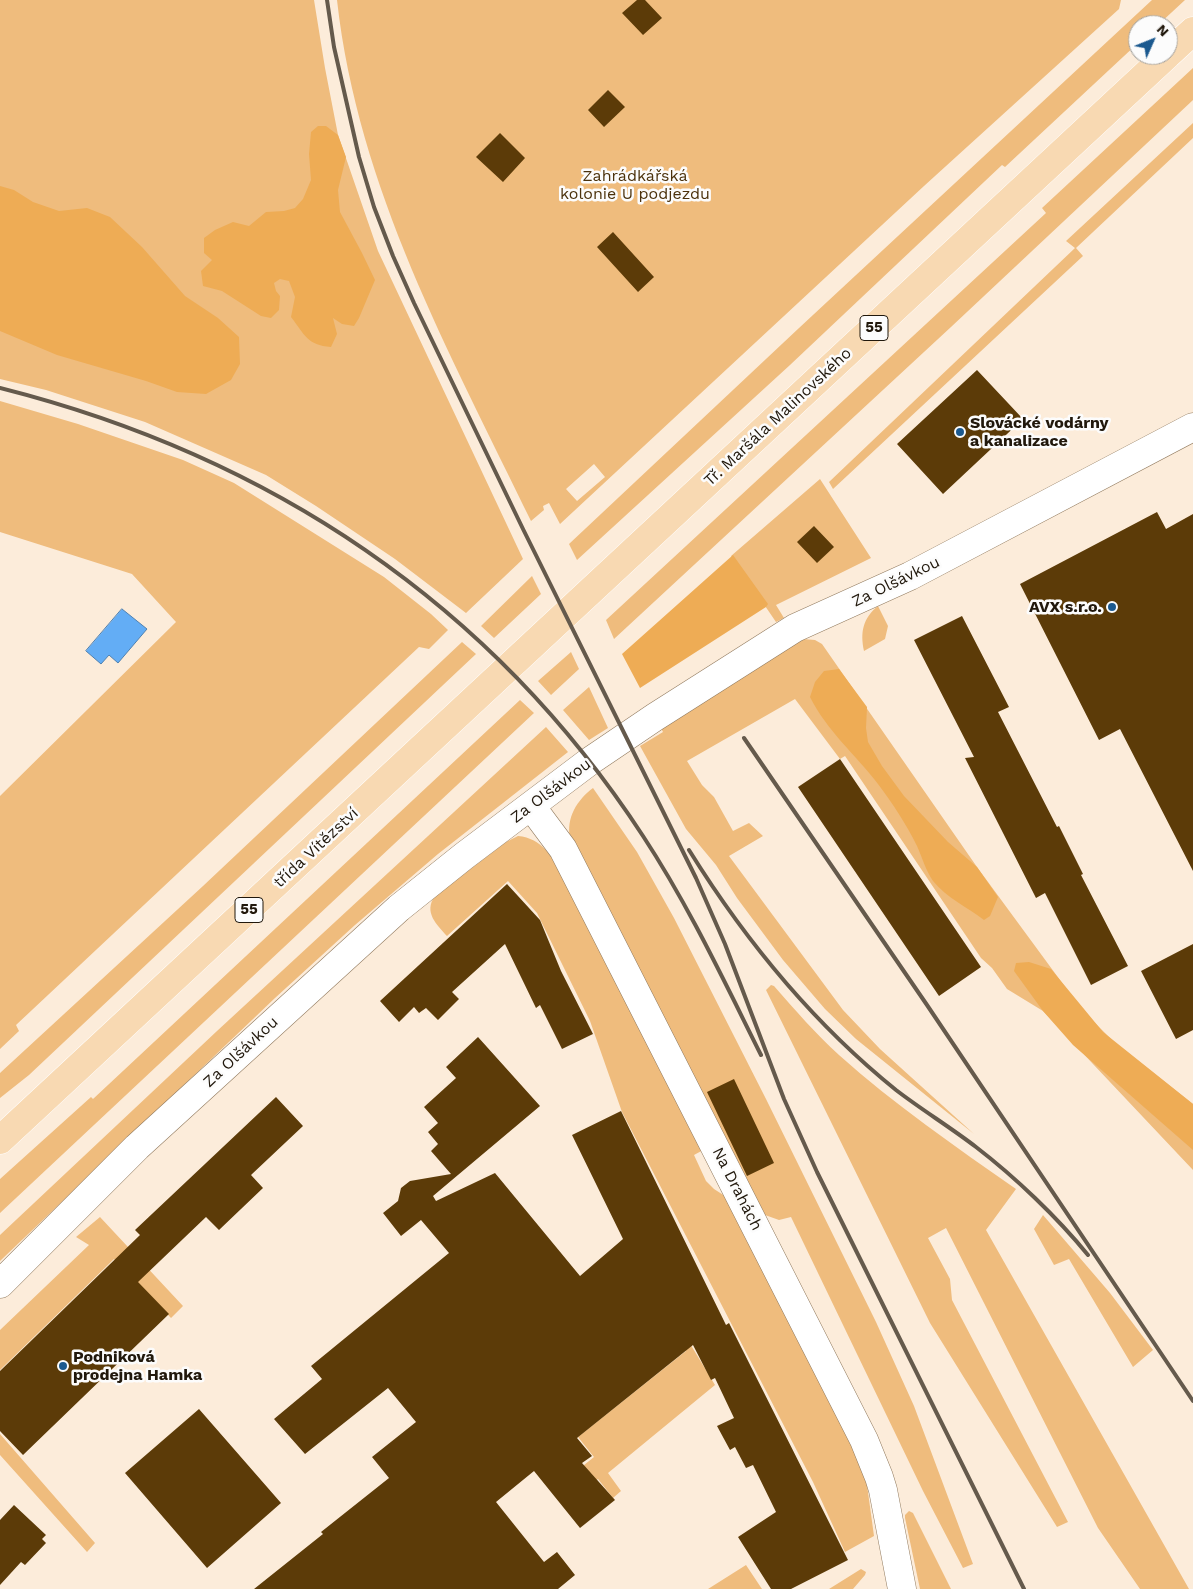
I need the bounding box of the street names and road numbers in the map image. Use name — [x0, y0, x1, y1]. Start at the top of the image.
road number: 55 — [860, 316, 888, 340]
street label: Tř. Maršála Malinovského — [700, 344, 856, 490]
street label: Za Olšávkou — [849, 552, 943, 612]
street label: Za Olšávkou — [507, 755, 595, 827]
street label: třída Vítězství — [270, 804, 362, 892]
road number: 55 — [235, 898, 263, 922]
street label: Za Olšávkou — [200, 1012, 282, 1092]
street label: Na Drahách — [708, 1144, 766, 1234]

